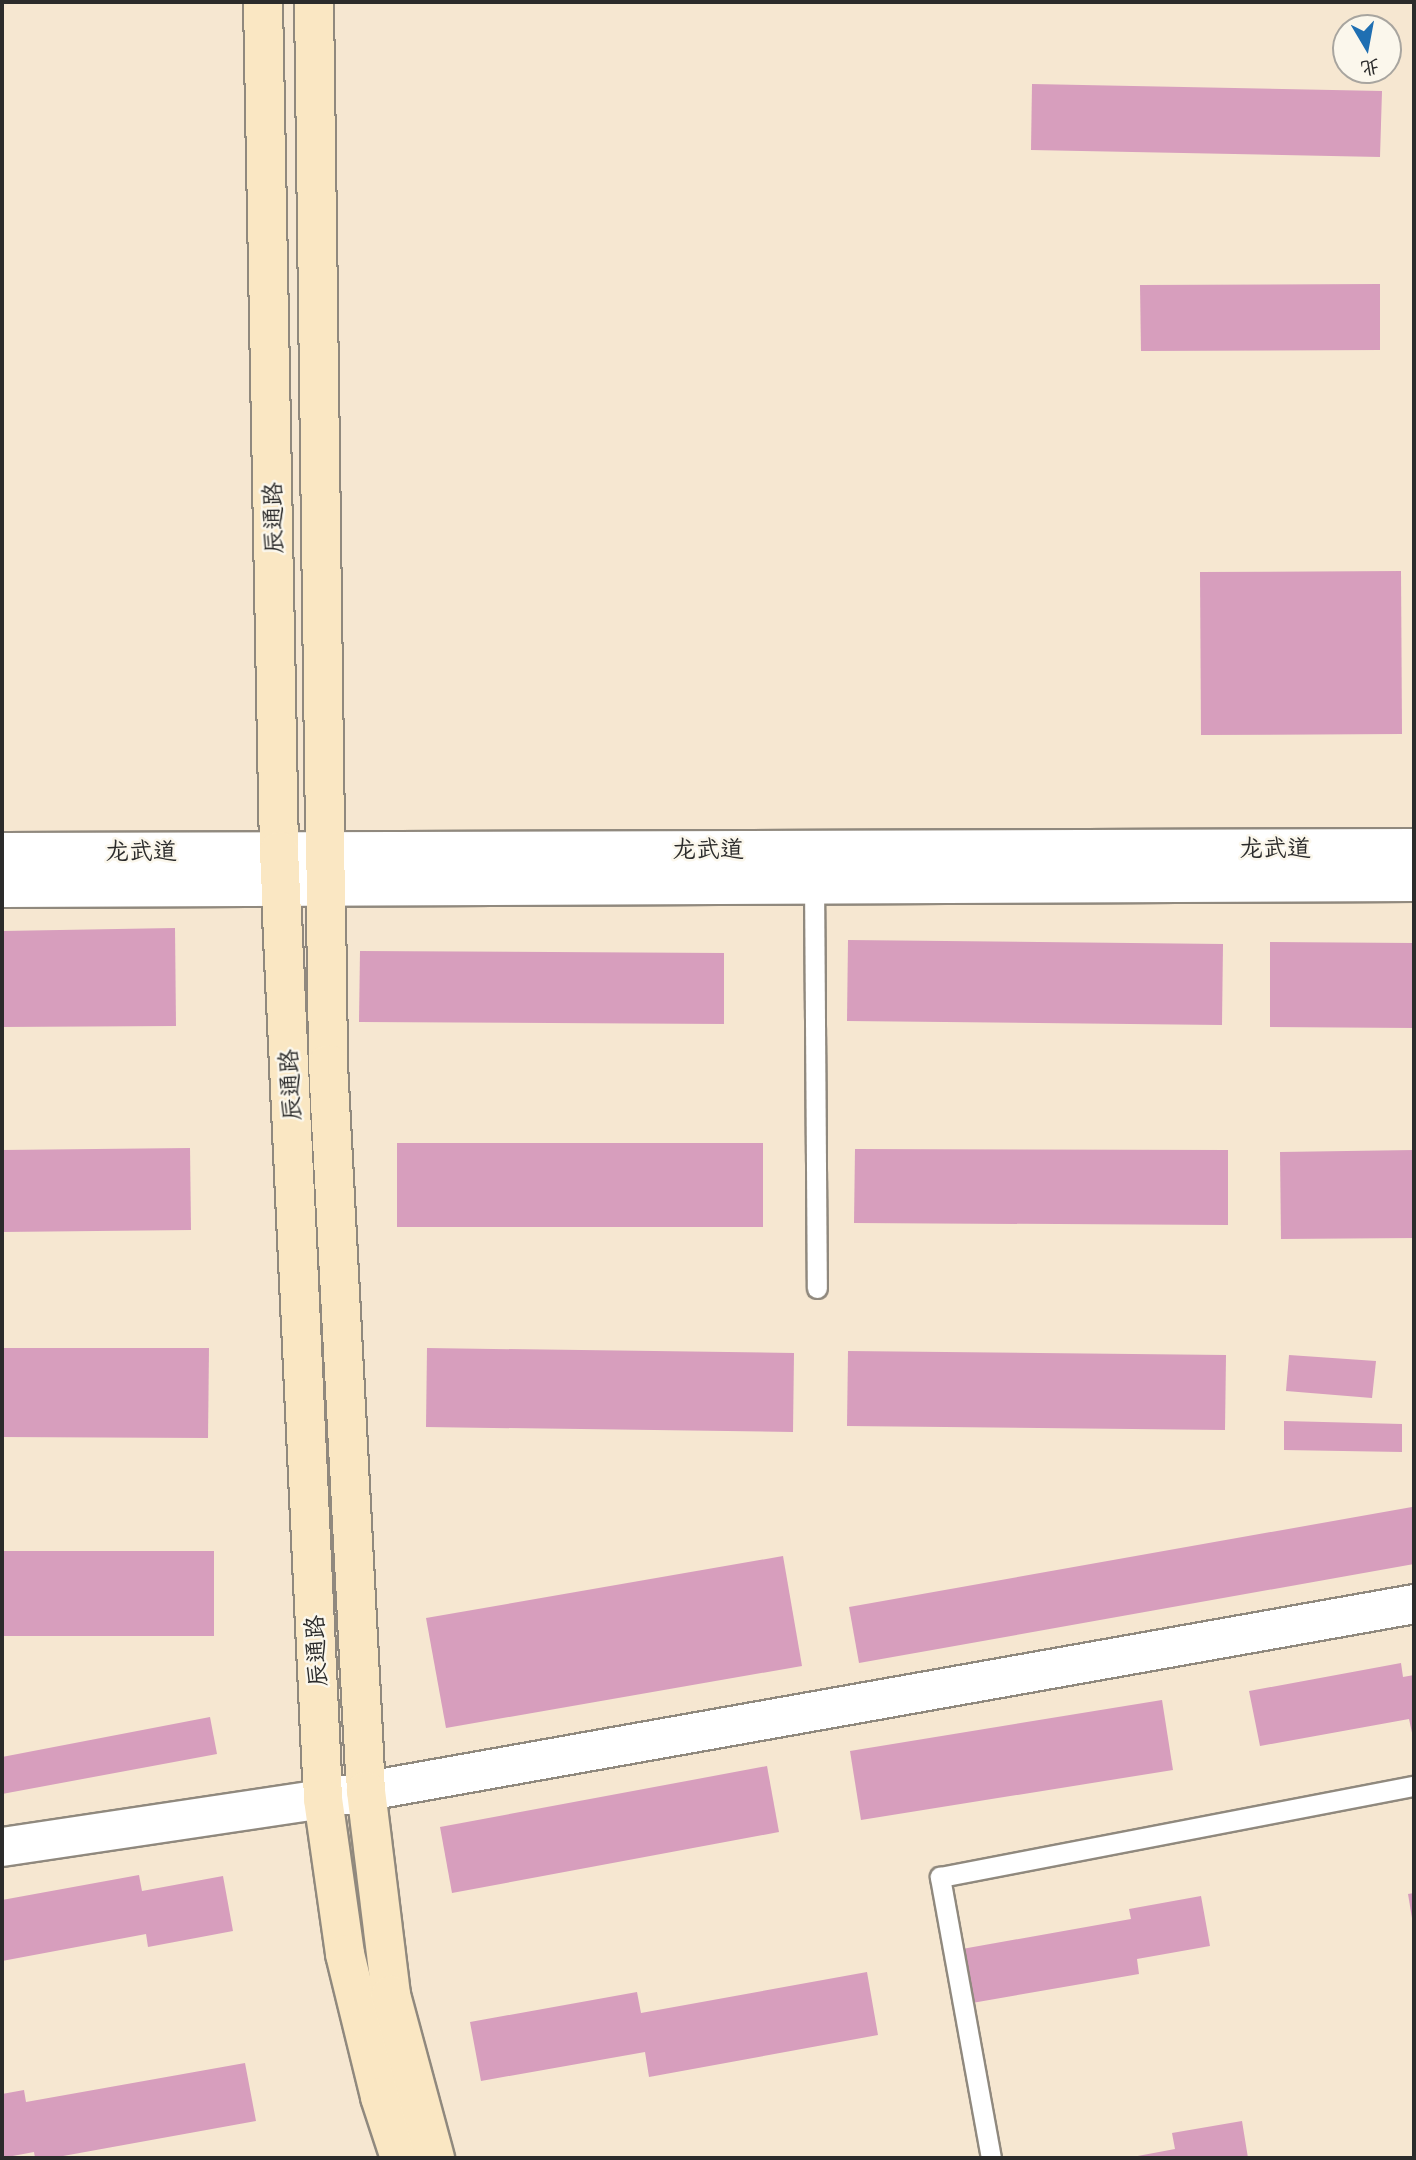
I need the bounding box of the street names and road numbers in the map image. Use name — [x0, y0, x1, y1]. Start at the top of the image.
street label: 辰通路 — [258, 482, 288, 554]
street label: 龙武道 — [1239, 834, 1311, 862]
street label: 龙武道 — [672, 835, 744, 863]
street label: 龙武道 — [105, 837, 177, 865]
street label: 辰通路 — [274, 1048, 306, 1122]
street label: 辰通路 — [300, 1614, 332, 1688]

